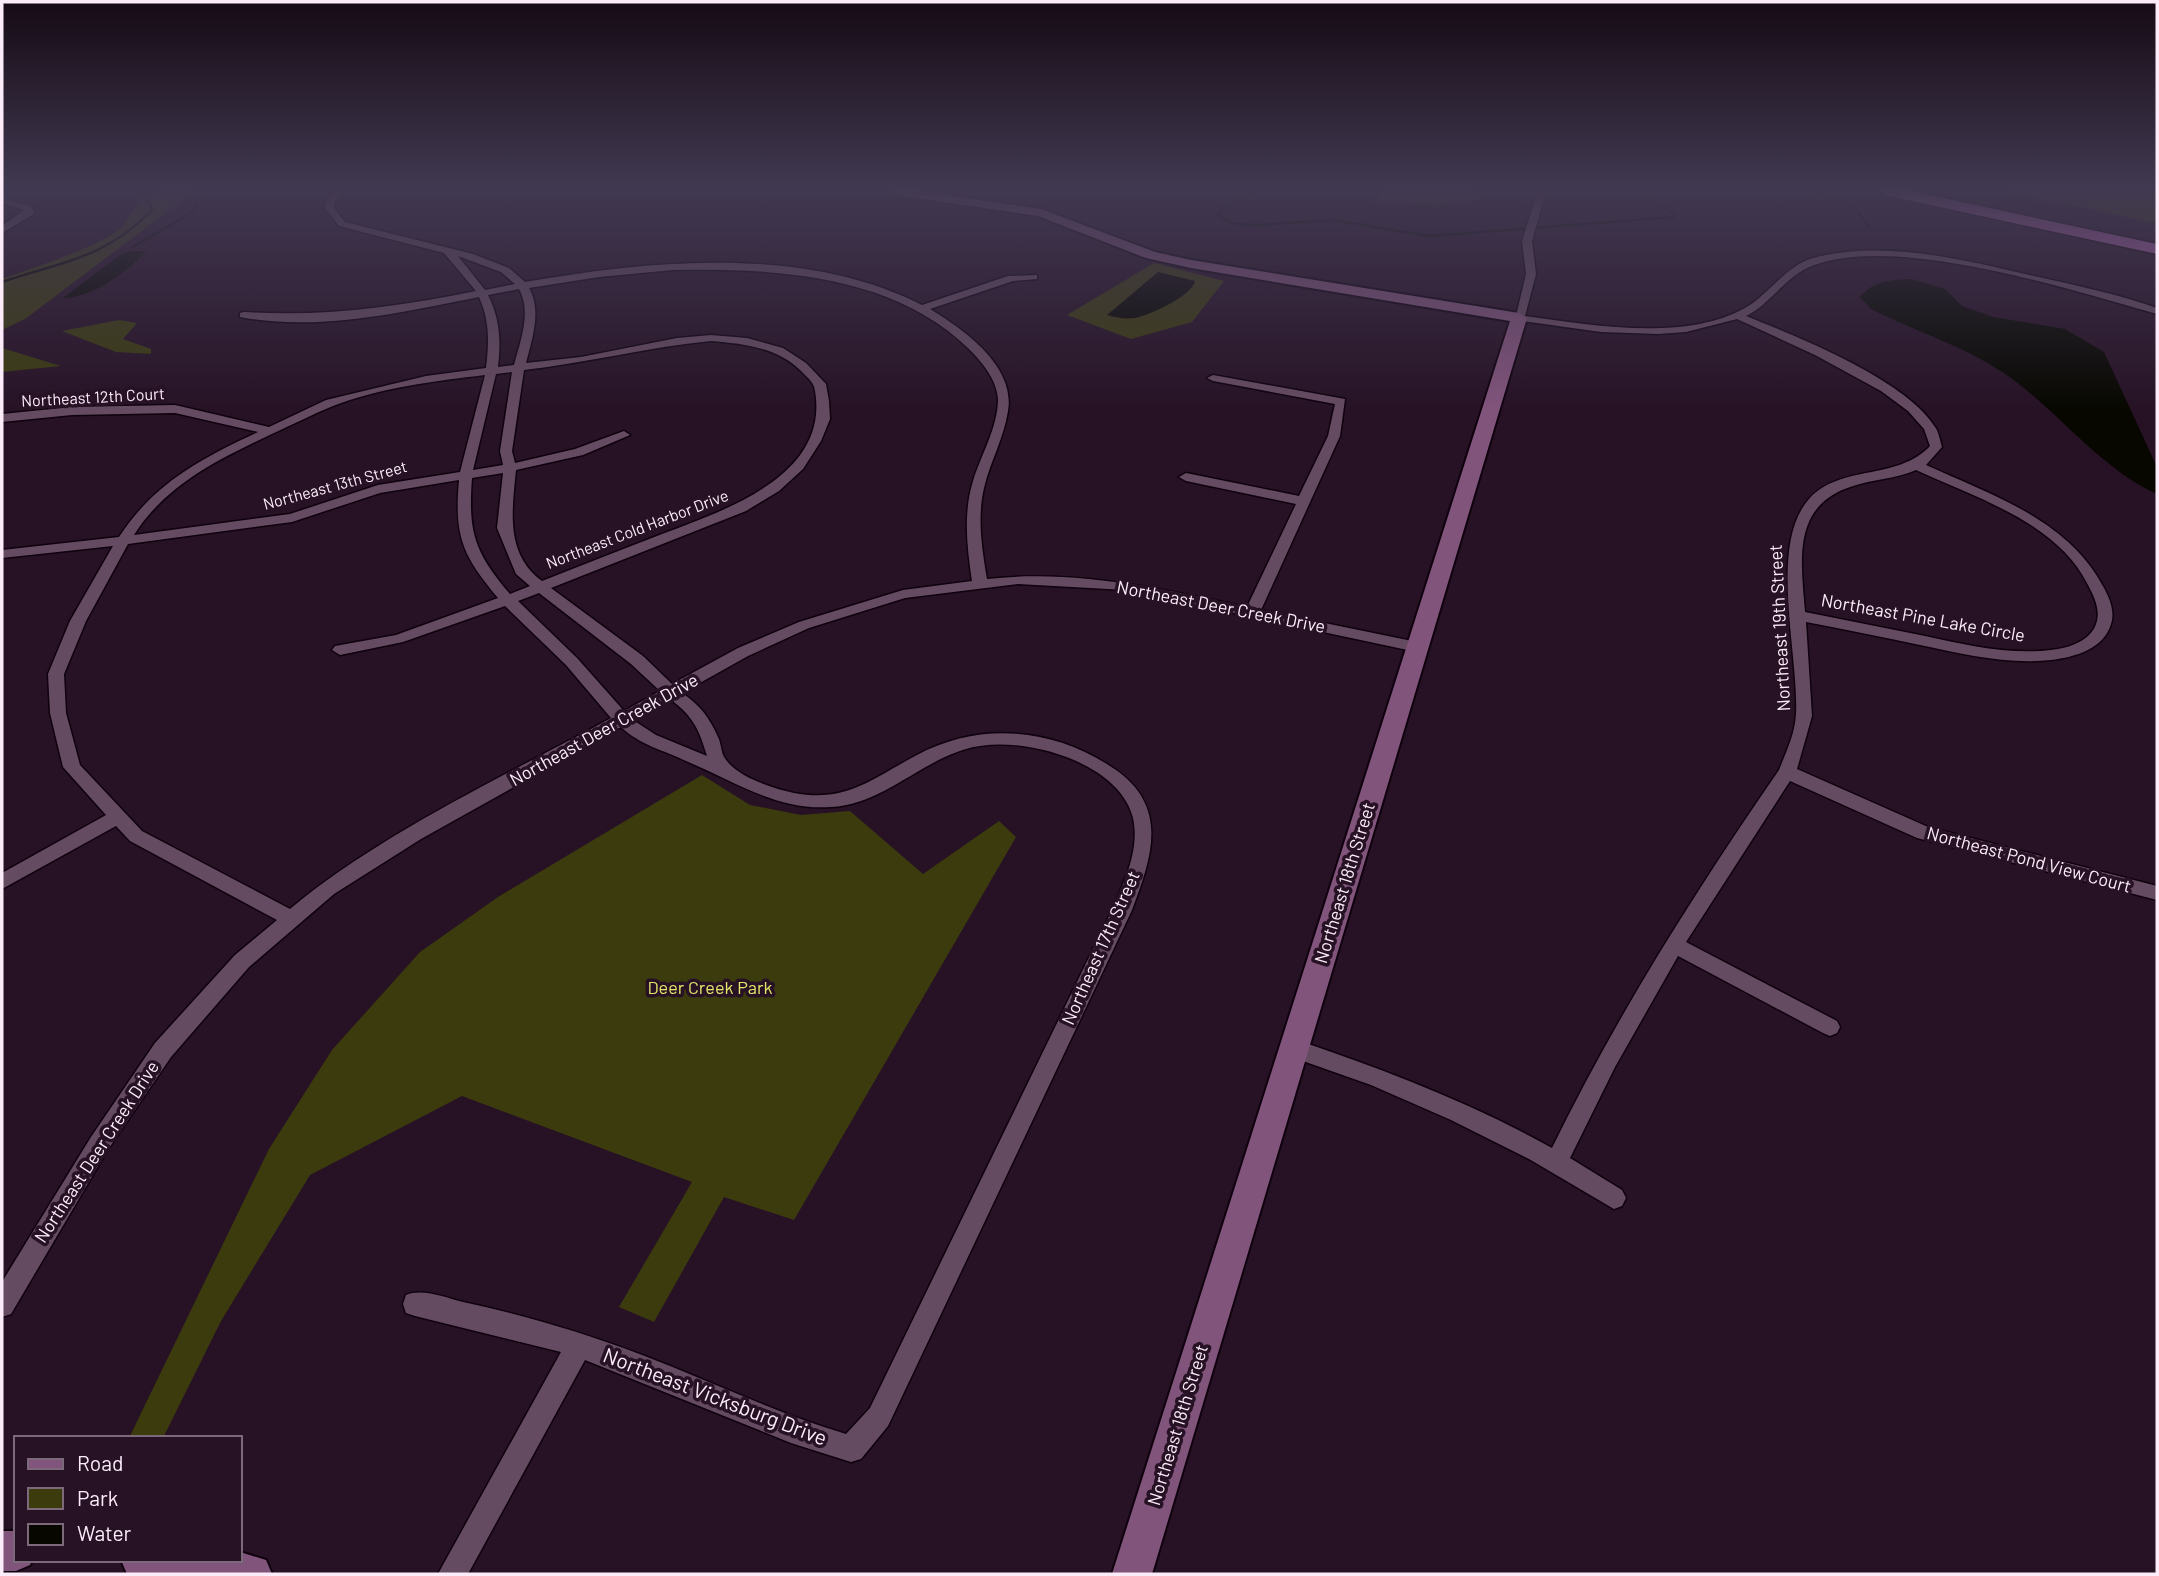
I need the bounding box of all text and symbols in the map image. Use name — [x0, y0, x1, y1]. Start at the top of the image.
street label: Northeast 12th Court — [21, 383, 165, 410]
street label: Northeast 13th Street — [261, 456, 409, 513]
street label: Northeast Cold Harbor Drive — [543, 485, 731, 572]
street label: Northeast 19th Street — [1764, 544, 1794, 712]
street label: Northeast Deer Creek Drive — [1115, 575, 1327, 637]
street label: Northeast Pine Lake Circle — [1819, 588, 2027, 646]
street label: Northeast Deer Creek Drive — [505, 668, 702, 790]
street label: Northeast 18th Street — [1309, 800, 1379, 966]
street label: Northeast Pond View Court — [1925, 821, 2134, 897]
street label: Northeast 17th Street — [1056, 867, 1144, 1028]
park label: Deer Creek Park — [647, 976, 773, 998]
street label: Northeast Deer Creek Drive — [29, 1056, 163, 1246]
street label: Northeast Vicksburg Drive — [600, 1341, 831, 1450]
street label: Northeast 18th Street — [1142, 1342, 1212, 1508]
legend — [14, 1436, 242, 1562]
text: Road — [77, 1450, 123, 1475]
text: Park — [77, 1485, 118, 1510]
text: Water — [77, 1520, 132, 1545]

